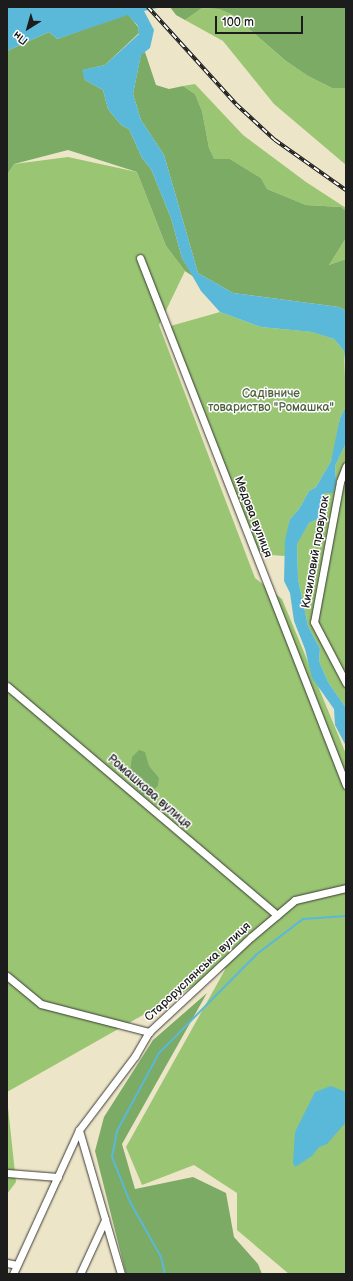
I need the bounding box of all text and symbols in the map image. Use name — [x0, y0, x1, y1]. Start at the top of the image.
north arrow — [8, 8, 48, 48]
scale bar — [217, 8, 305, 34]
text: 100 m — [222, 15, 254, 30]
text: Пн — [11, 28, 30, 48]
park label: Садівниче товариство "Ромашка" — [208, 387, 334, 415]
street label: Медова вулиця — [231, 474, 275, 560]
street label: Кизиловий провулок — [299, 494, 333, 610]
street label: Ромашкова вулиця — [104, 752, 194, 832]
street label: Староруслянська вулиця — [142, 919, 254, 1025]

